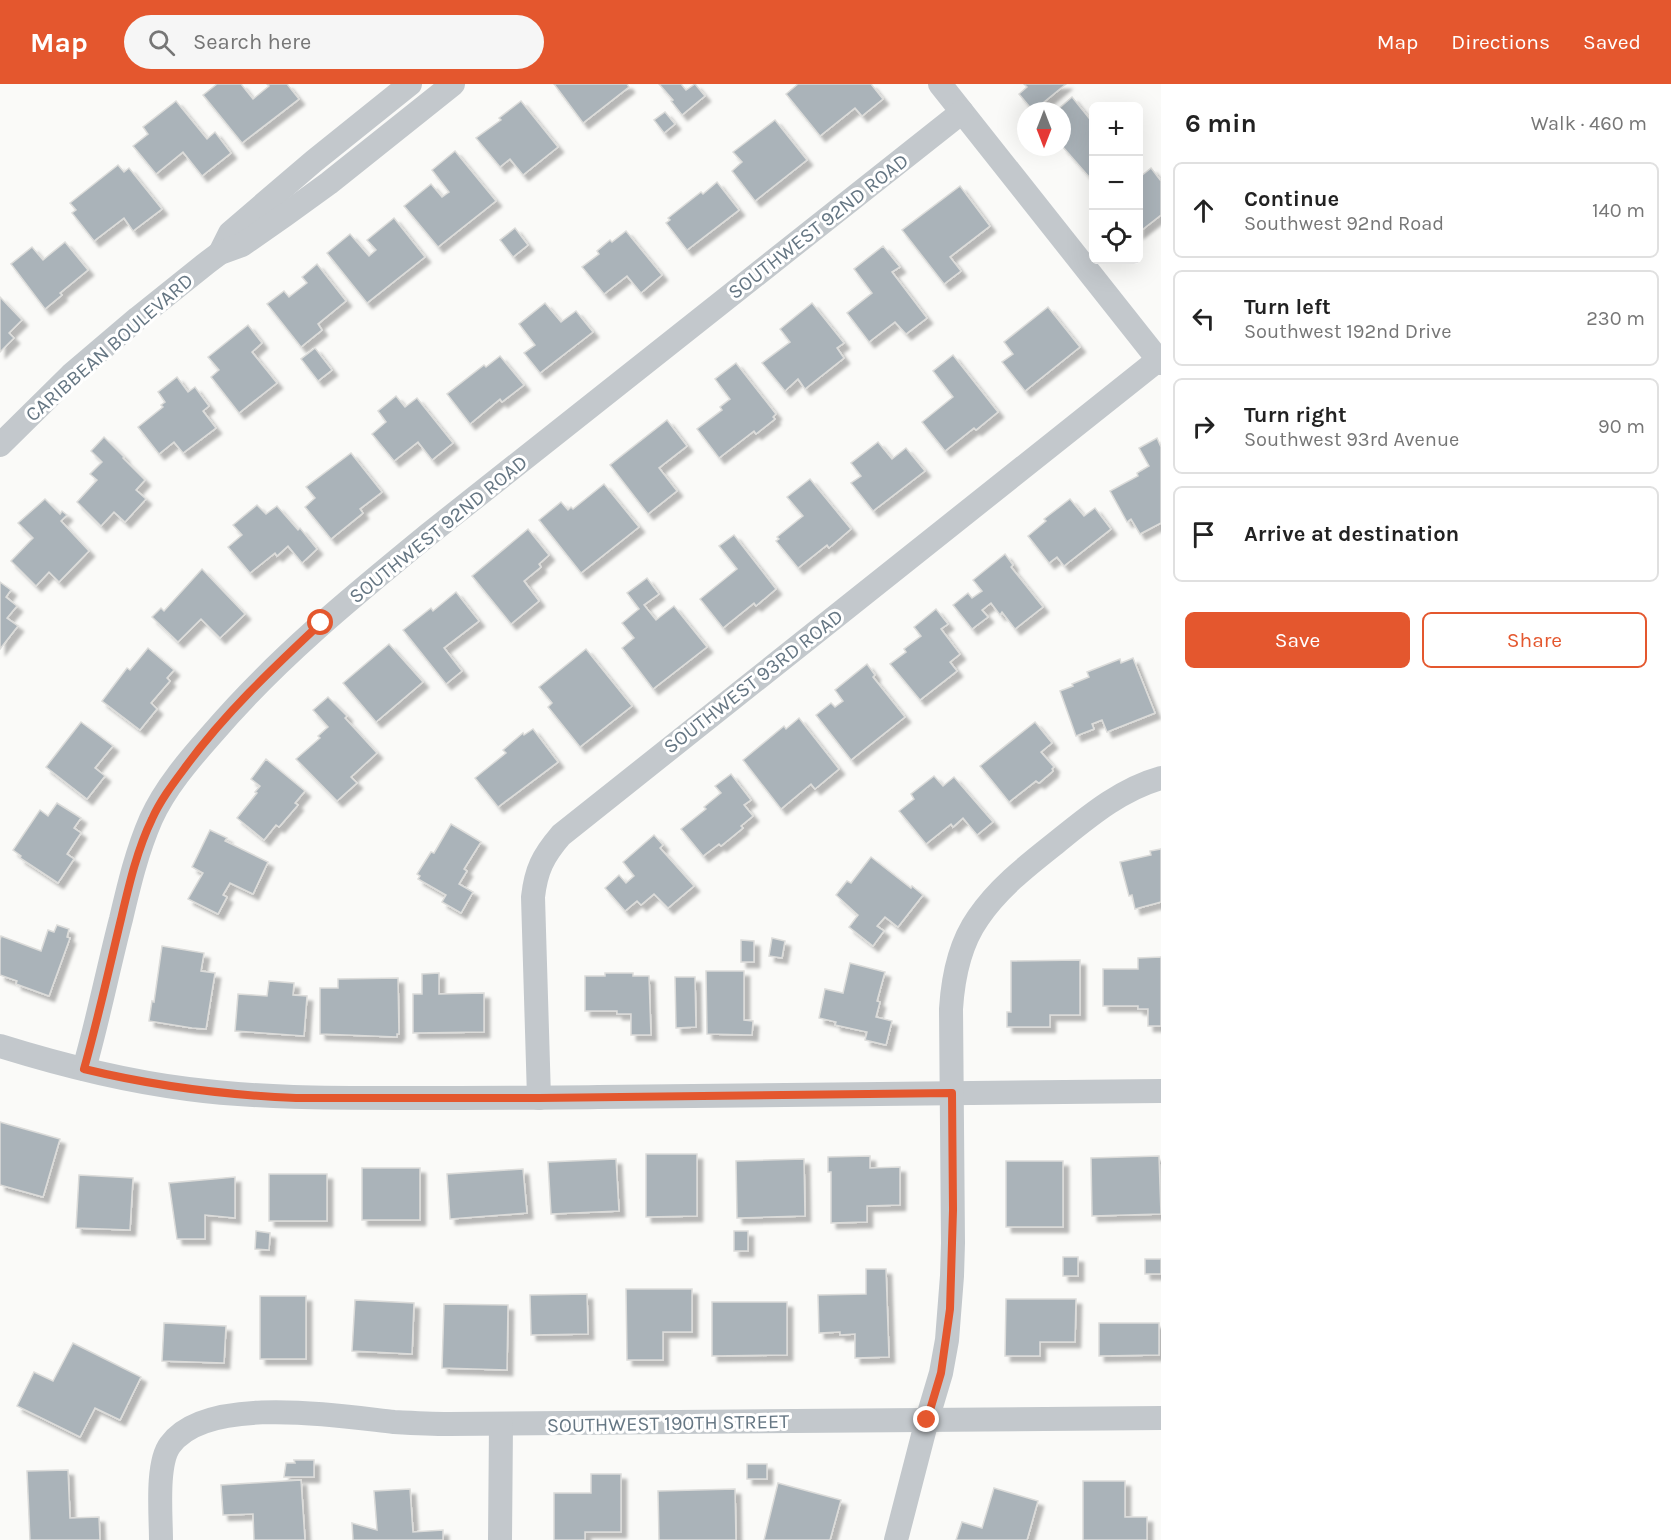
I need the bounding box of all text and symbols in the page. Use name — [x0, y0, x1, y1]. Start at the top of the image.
search box — [124, 15, 544, 69]
text: Map — [30, 26, 88, 59]
icon: search — [145, 26, 178, 59]
text: Search here — [193, 29, 311, 55]
text: Map — [1377, 30, 1418, 54]
text: Directions — [1451, 30, 1550, 54]
text: Saved — [1583, 30, 1641, 54]
north arrow — [1017, 102, 1071, 156]
map controls — [1089, 102, 1143, 264]
button: + — [1089, 102, 1143, 156]
text: 6 min — [1185, 108, 1257, 139]
text: Walk · 460 m — [1531, 112, 1647, 135]
street label: SOUTHWEST 92ND ROAD — [724, 149, 913, 304]
button: − — [1089, 156, 1143, 210]
text: Continue — [1244, 186, 1339, 212]
icon: ahead — [1187, 194, 1220, 227]
text: 140 m — [1592, 199, 1645, 222]
button: locate — [1089, 210, 1143, 264]
text: Southwest 92nd Road — [1244, 212, 1444, 235]
street label: CARIBBEAN BOULEVARD — [21, 268, 198, 426]
text: Turn left — [1244, 294, 1331, 320]
icon: left — [1187, 302, 1220, 335]
text: 230 m — [1586, 307, 1645, 330]
text: Southwest 192nd Drive — [1244, 320, 1451, 343]
text: Turn right — [1244, 402, 1347, 428]
icon: right — [1187, 410, 1220, 443]
text: 90 m — [1598, 415, 1645, 438]
text: Southwest 93rd Avenue — [1244, 428, 1459, 451]
street label: SOUTHWEST 92ND ROAD — [345, 451, 532, 608]
icon: arrive — [1187, 518, 1220, 551]
text: Arrive at destination — [1244, 521, 1459, 547]
street label: SOUTHWEST 93RD ROAD — [659, 604, 847, 758]
route start — [307, 609, 333, 635]
button: Save — [1185, 612, 1410, 668]
button: Share — [1422, 612, 1647, 668]
route end — [913, 1406, 939, 1432]
street label: SOUTHWEST 190TH STREET — [547, 1410, 789, 1437]

